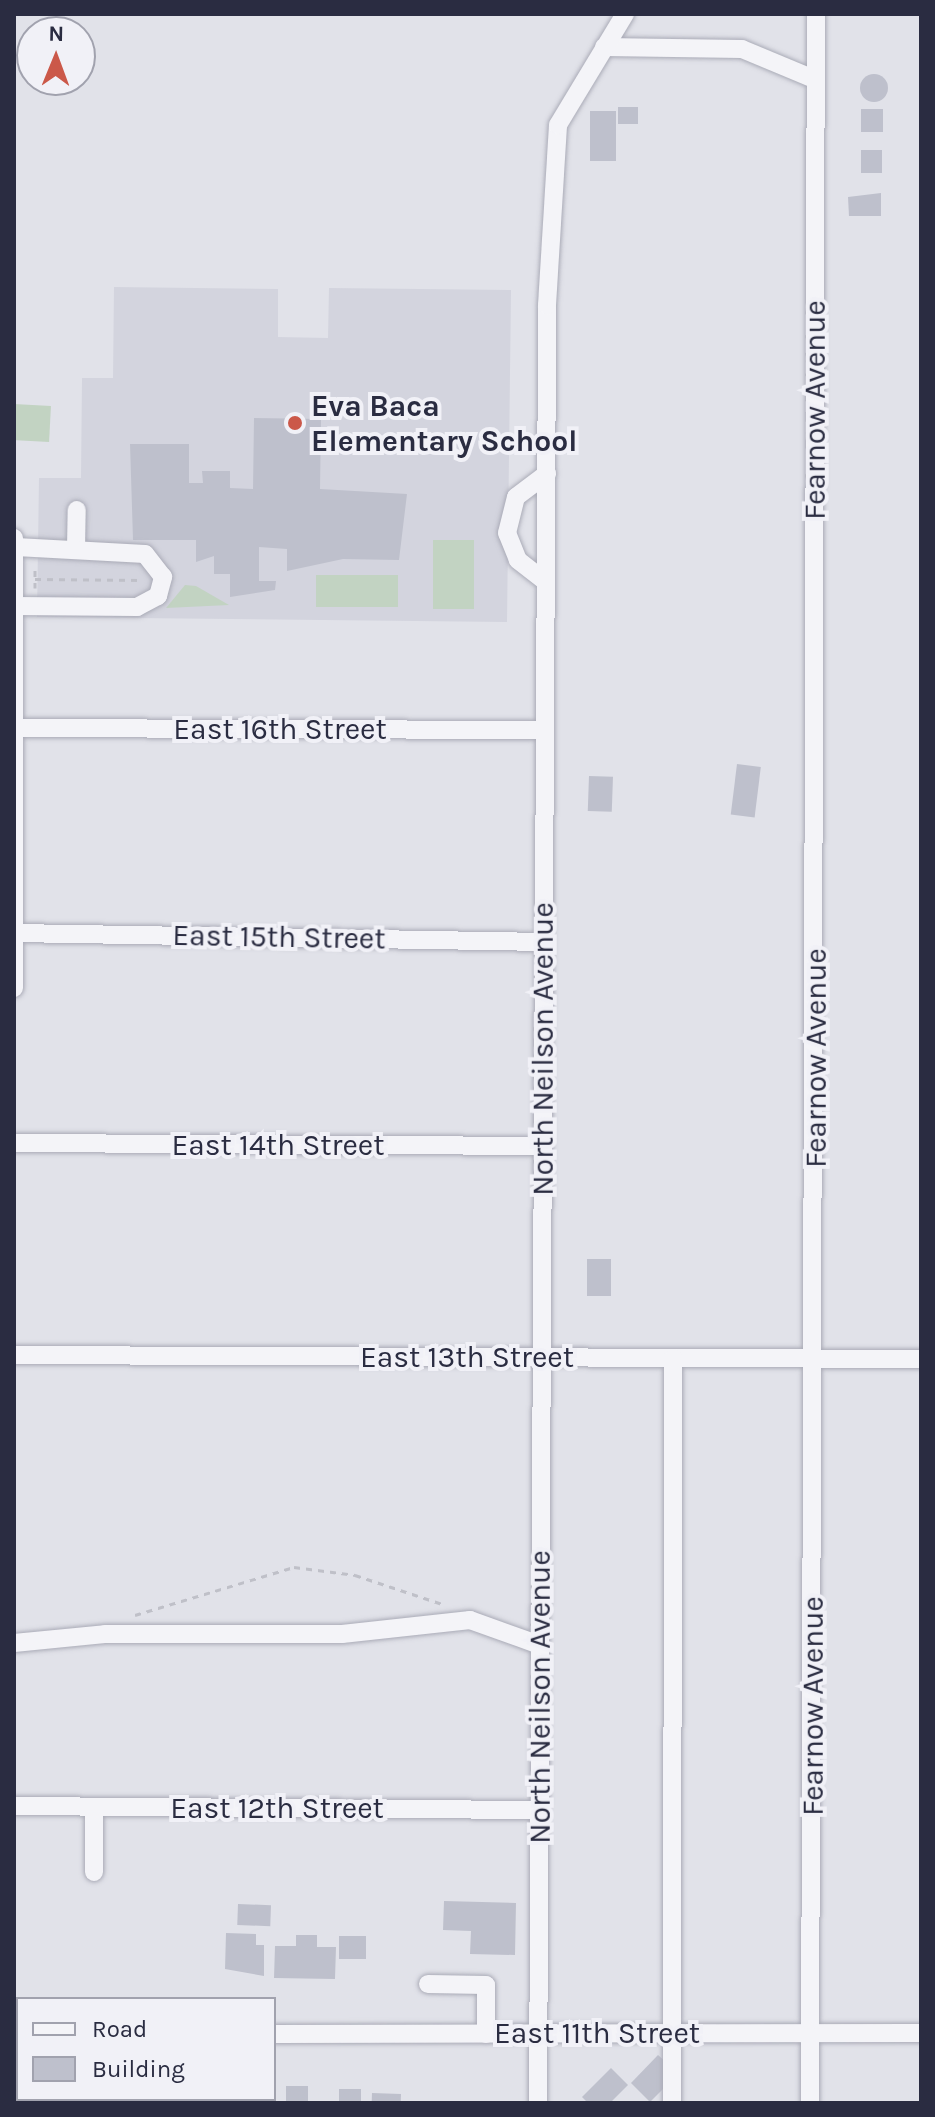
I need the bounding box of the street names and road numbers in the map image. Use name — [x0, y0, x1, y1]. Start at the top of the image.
street label: Fearnow Avenue — [797, 300, 833, 520]
street label: East 16th Street — [173, 711, 387, 747]
street label: North Neilson Avenue — [525, 902, 561, 1196]
street label: East 15th Street — [172, 917, 386, 957]
street label: Fearnow Avenue — [798, 948, 834, 1168]
street label: East 14th Street — [171, 1127, 385, 1163]
street label: East 13th Street — [360, 1339, 574, 1375]
street label: North Neilson Avenue — [522, 1550, 558, 1844]
street label: Fearnow Avenue — [795, 1596, 831, 1816]
street label: East 12th Street — [170, 1790, 384, 1826]
street label: East 11th Street — [494, 2015, 700, 2051]

